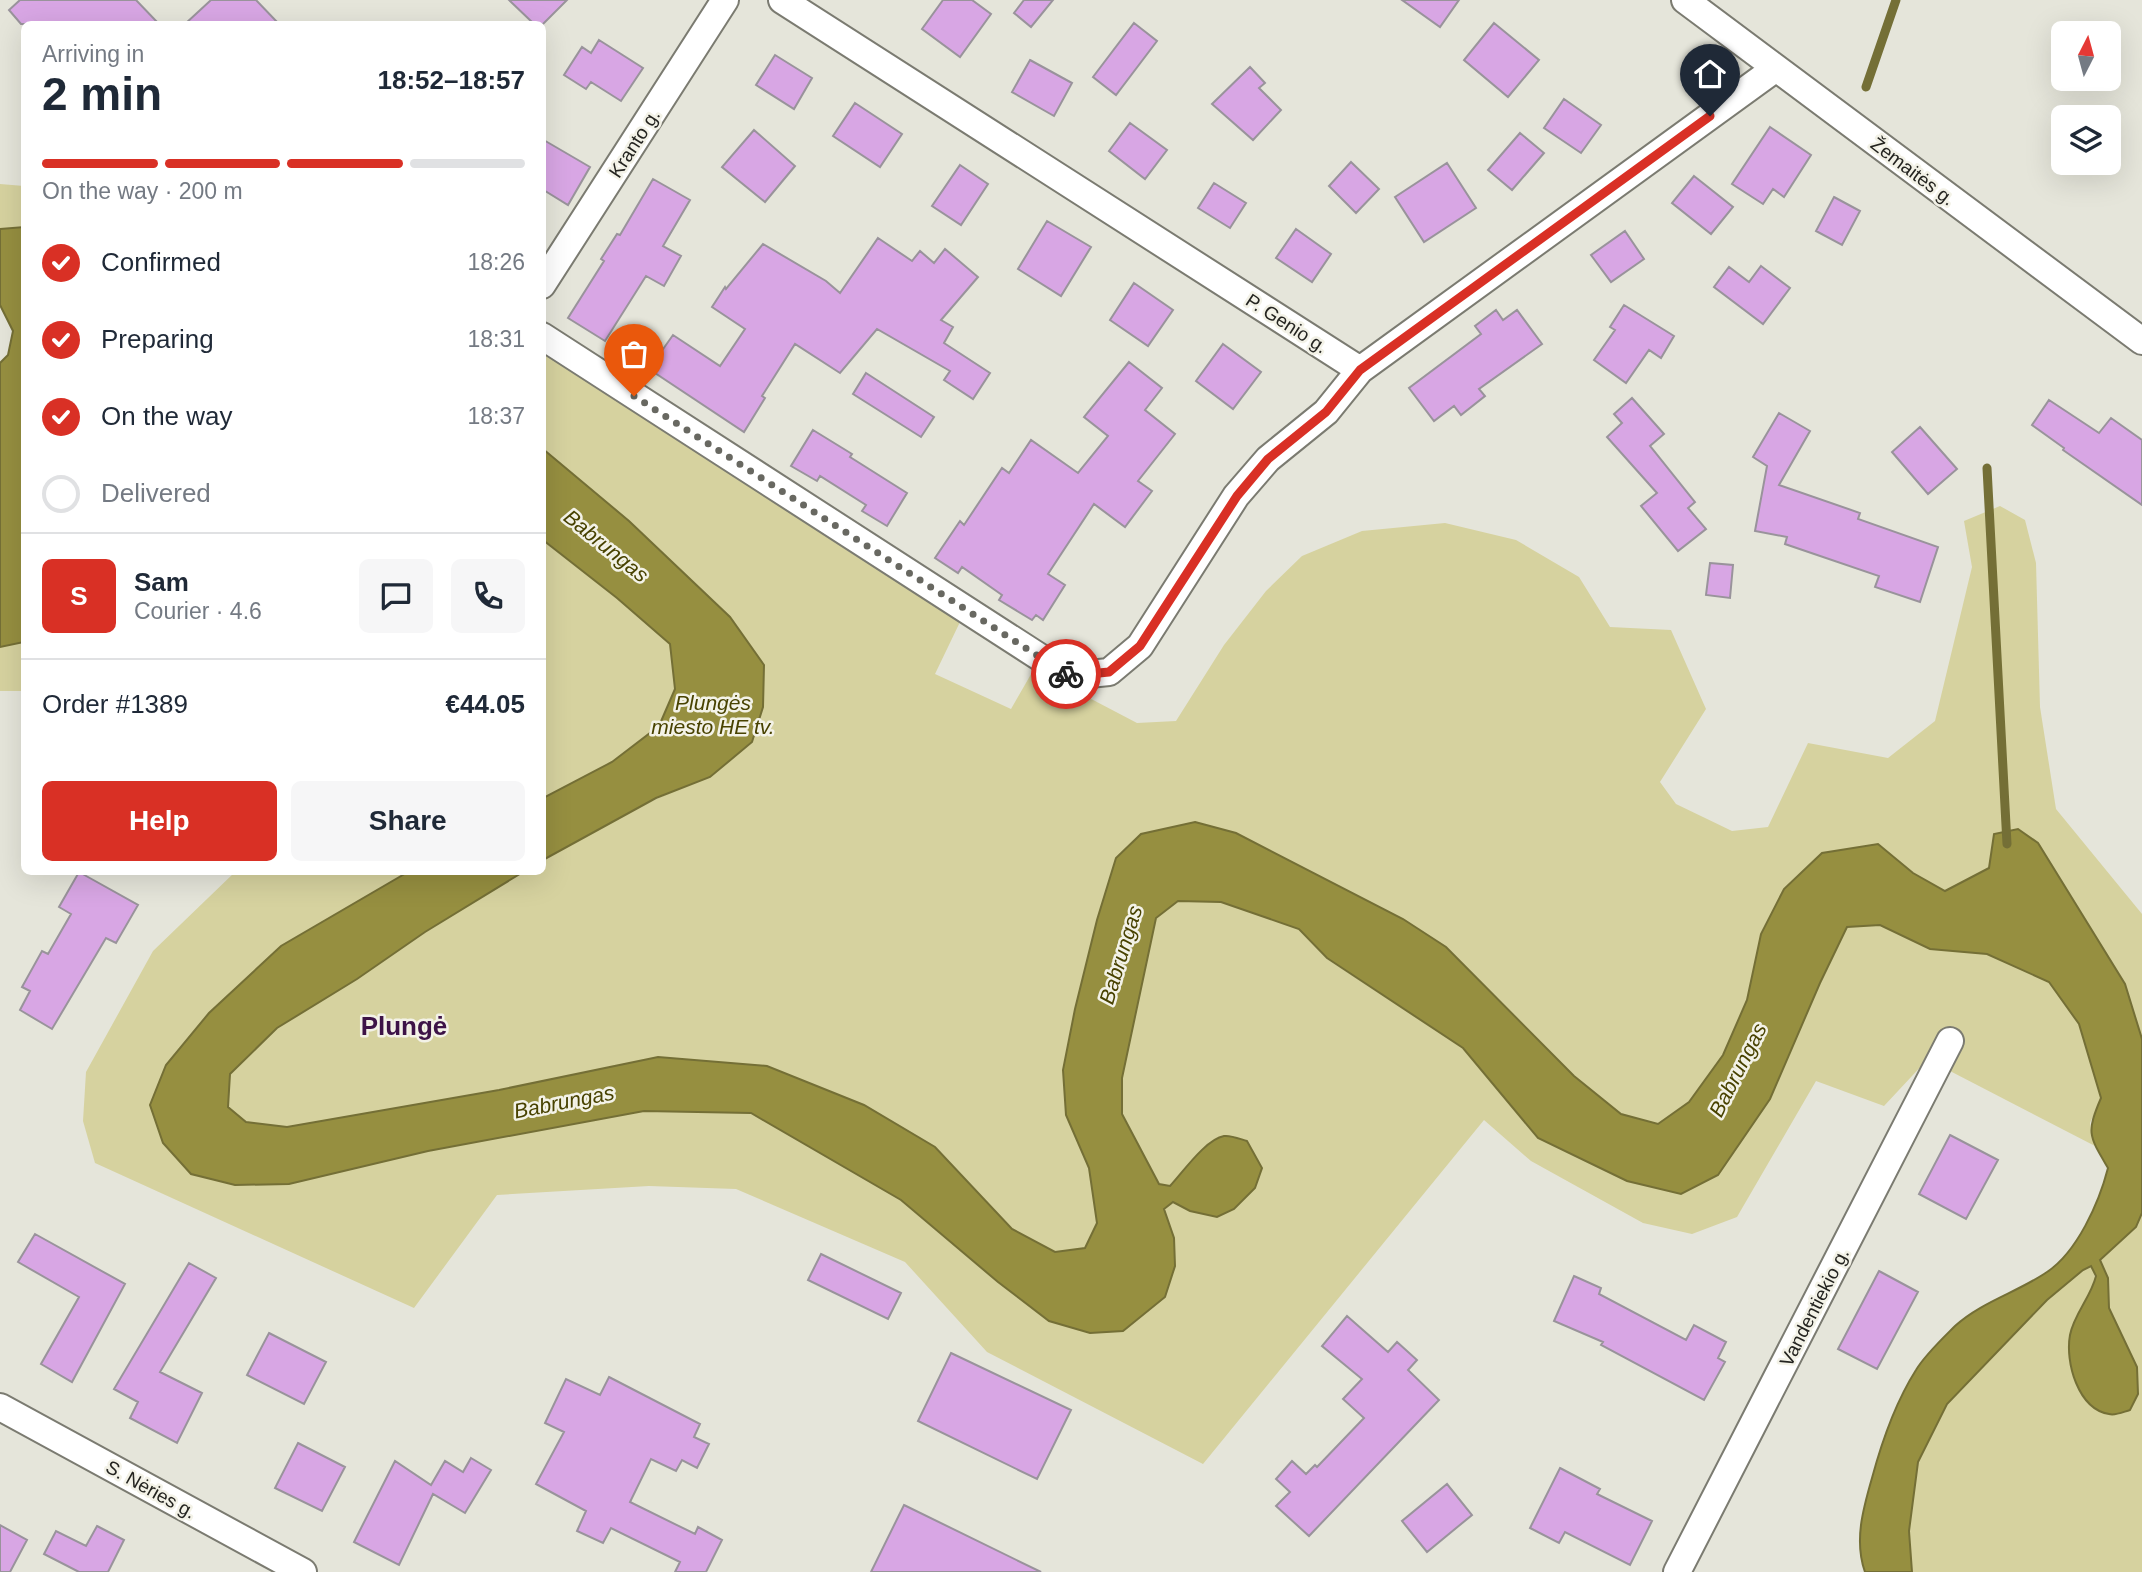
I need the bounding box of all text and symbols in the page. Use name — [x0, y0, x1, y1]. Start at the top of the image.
north arrow — [2051, 21, 2121, 91]
map controls — [2051, 21, 2121, 175]
text: Arriving in — [42, 41, 144, 67]
pin — [1680, 44, 1740, 116]
icon: home — [1691, 55, 1729, 93]
text: 18:52–18:57 — [378, 65, 525, 95]
text: 2 min — [42, 68, 162, 120]
street label: Kranto g. — [605, 105, 664, 181]
button: layers — [2051, 105, 2121, 175]
street label: Žemaitės g. — [1867, 133, 1959, 210]
text: On the way · 200 m — [42, 178, 243, 204]
icon: check — [42, 244, 80, 282]
text: Confirmed — [101, 247, 221, 277]
text: 18:26 — [467, 249, 525, 275]
street label: P. Genio g. — [1242, 289, 1331, 357]
icon: check — [42, 321, 80, 359]
text: Preparing — [101, 324, 214, 354]
pin — [604, 324, 664, 396]
text: 18:31 — [467, 326, 525, 352]
icon: bag — [615, 335, 653, 373]
icon: check — [42, 398, 80, 436]
text: On the way — [101, 401, 233, 431]
text: 18:37 — [467, 403, 525, 429]
text: Delivered — [101, 478, 211, 508]
water label: Babrungas — [560, 505, 653, 587]
button: chat — [359, 559, 433, 633]
button: phone — [451, 559, 525, 633]
text: Sam — [134, 567, 189, 597]
text: S — [70, 581, 88, 611]
text: Courier · 4.6 — [134, 598, 262, 624]
courier — [1031, 639, 1101, 709]
icon: bike — [1047, 655, 1085, 693]
text: Order #1389 — [42, 689, 188, 719]
text: €44.05 — [445, 689, 525, 719]
water label: Plungės miesto HE tv. — [651, 691, 775, 738]
button: Help — [42, 781, 277, 861]
button: Share — [291, 781, 525, 861]
water label: Babrungas — [1095, 902, 1147, 1007]
district label: Plungė — [361, 1011, 447, 1041]
water label: Babrungas — [1704, 1019, 1771, 1120]
water label: Babrungas — [512, 1080, 616, 1122]
street label: Vandentiekio g. — [1776, 1245, 1853, 1370]
street label: S. Nėries g. — [102, 1456, 199, 1523]

